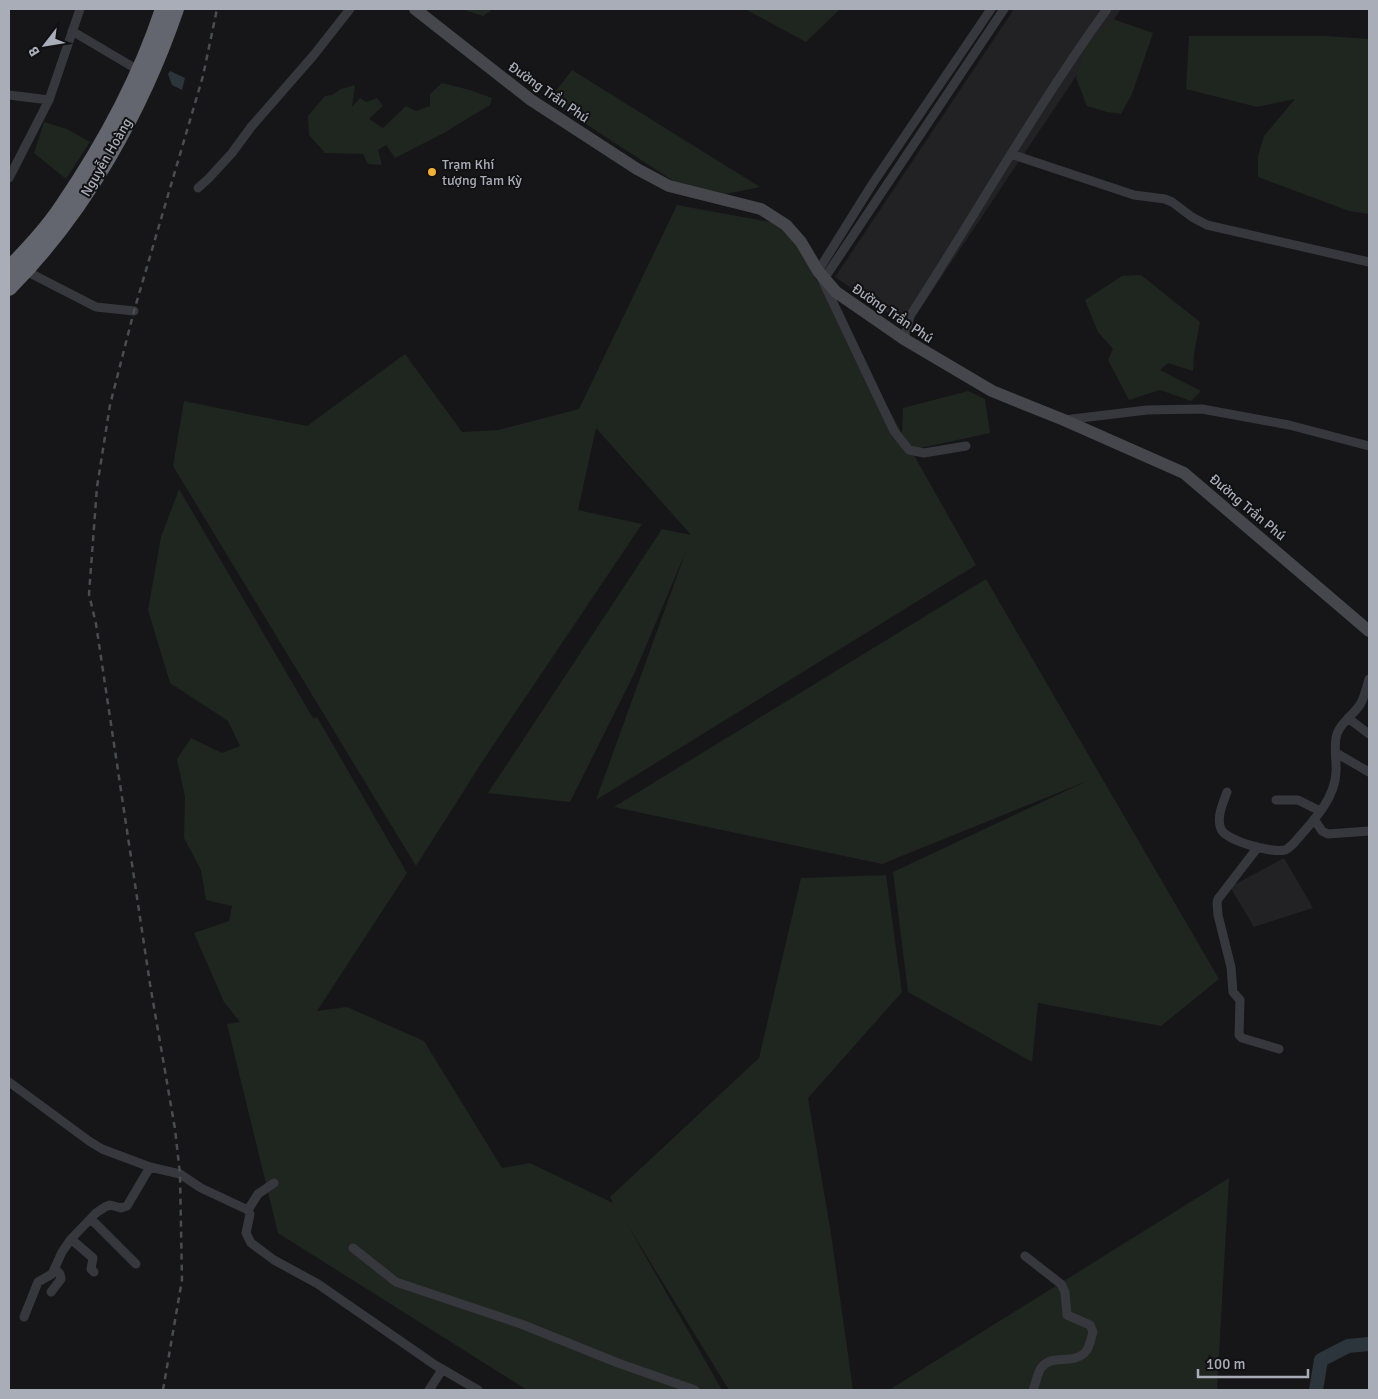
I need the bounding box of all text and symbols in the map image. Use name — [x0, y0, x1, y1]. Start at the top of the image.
north arrow — [20, 20, 70, 70]
text: B — [25, 43, 44, 60]
street label: Đường Trần Phú — [505, 58, 592, 127]
street label: Nguyễn Hoàng — [77, 115, 136, 199]
place label: Trạm Khí tượng Tam Kỳ — [442, 156, 522, 189]
marker: Trạm Khí tượng Tam Kỳ — [426, 166, 438, 178]
street label: Đường Trần Phú — [849, 280, 937, 347]
street label: Đường Trần Phú — [1206, 470, 1289, 544]
scale bar — [1198, 1346, 1308, 1378]
text: 100 m — [1206, 1355, 1246, 1373]

